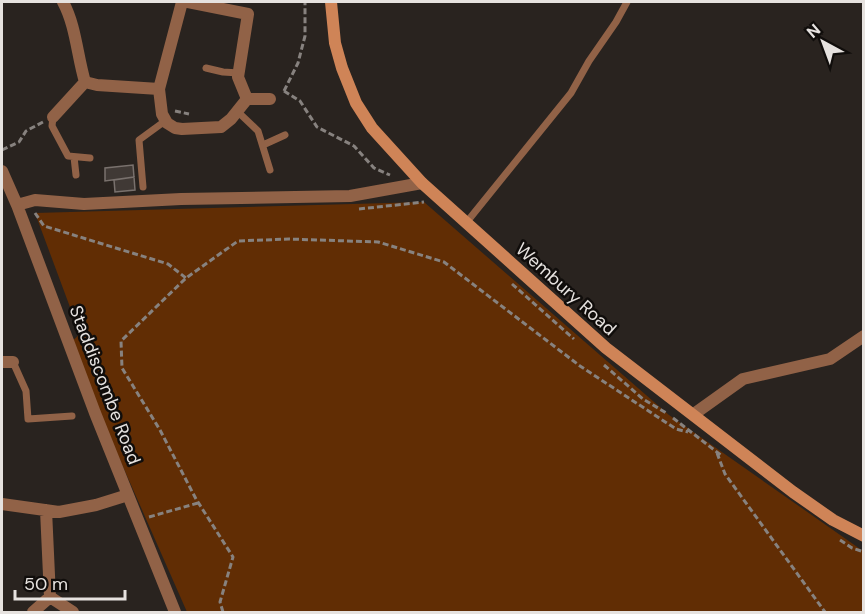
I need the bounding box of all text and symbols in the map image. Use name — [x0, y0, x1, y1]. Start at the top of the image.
north arrow — [793, 12, 853, 72]
text: N — [802, 19, 825, 43]
street label: Wembury Road — [511, 237, 621, 341]
street label: Staddiscombe Road — [64, 302, 146, 468]
scale bar — [15, 563, 124, 601]
text: 50 m — [24, 572, 68, 596]

